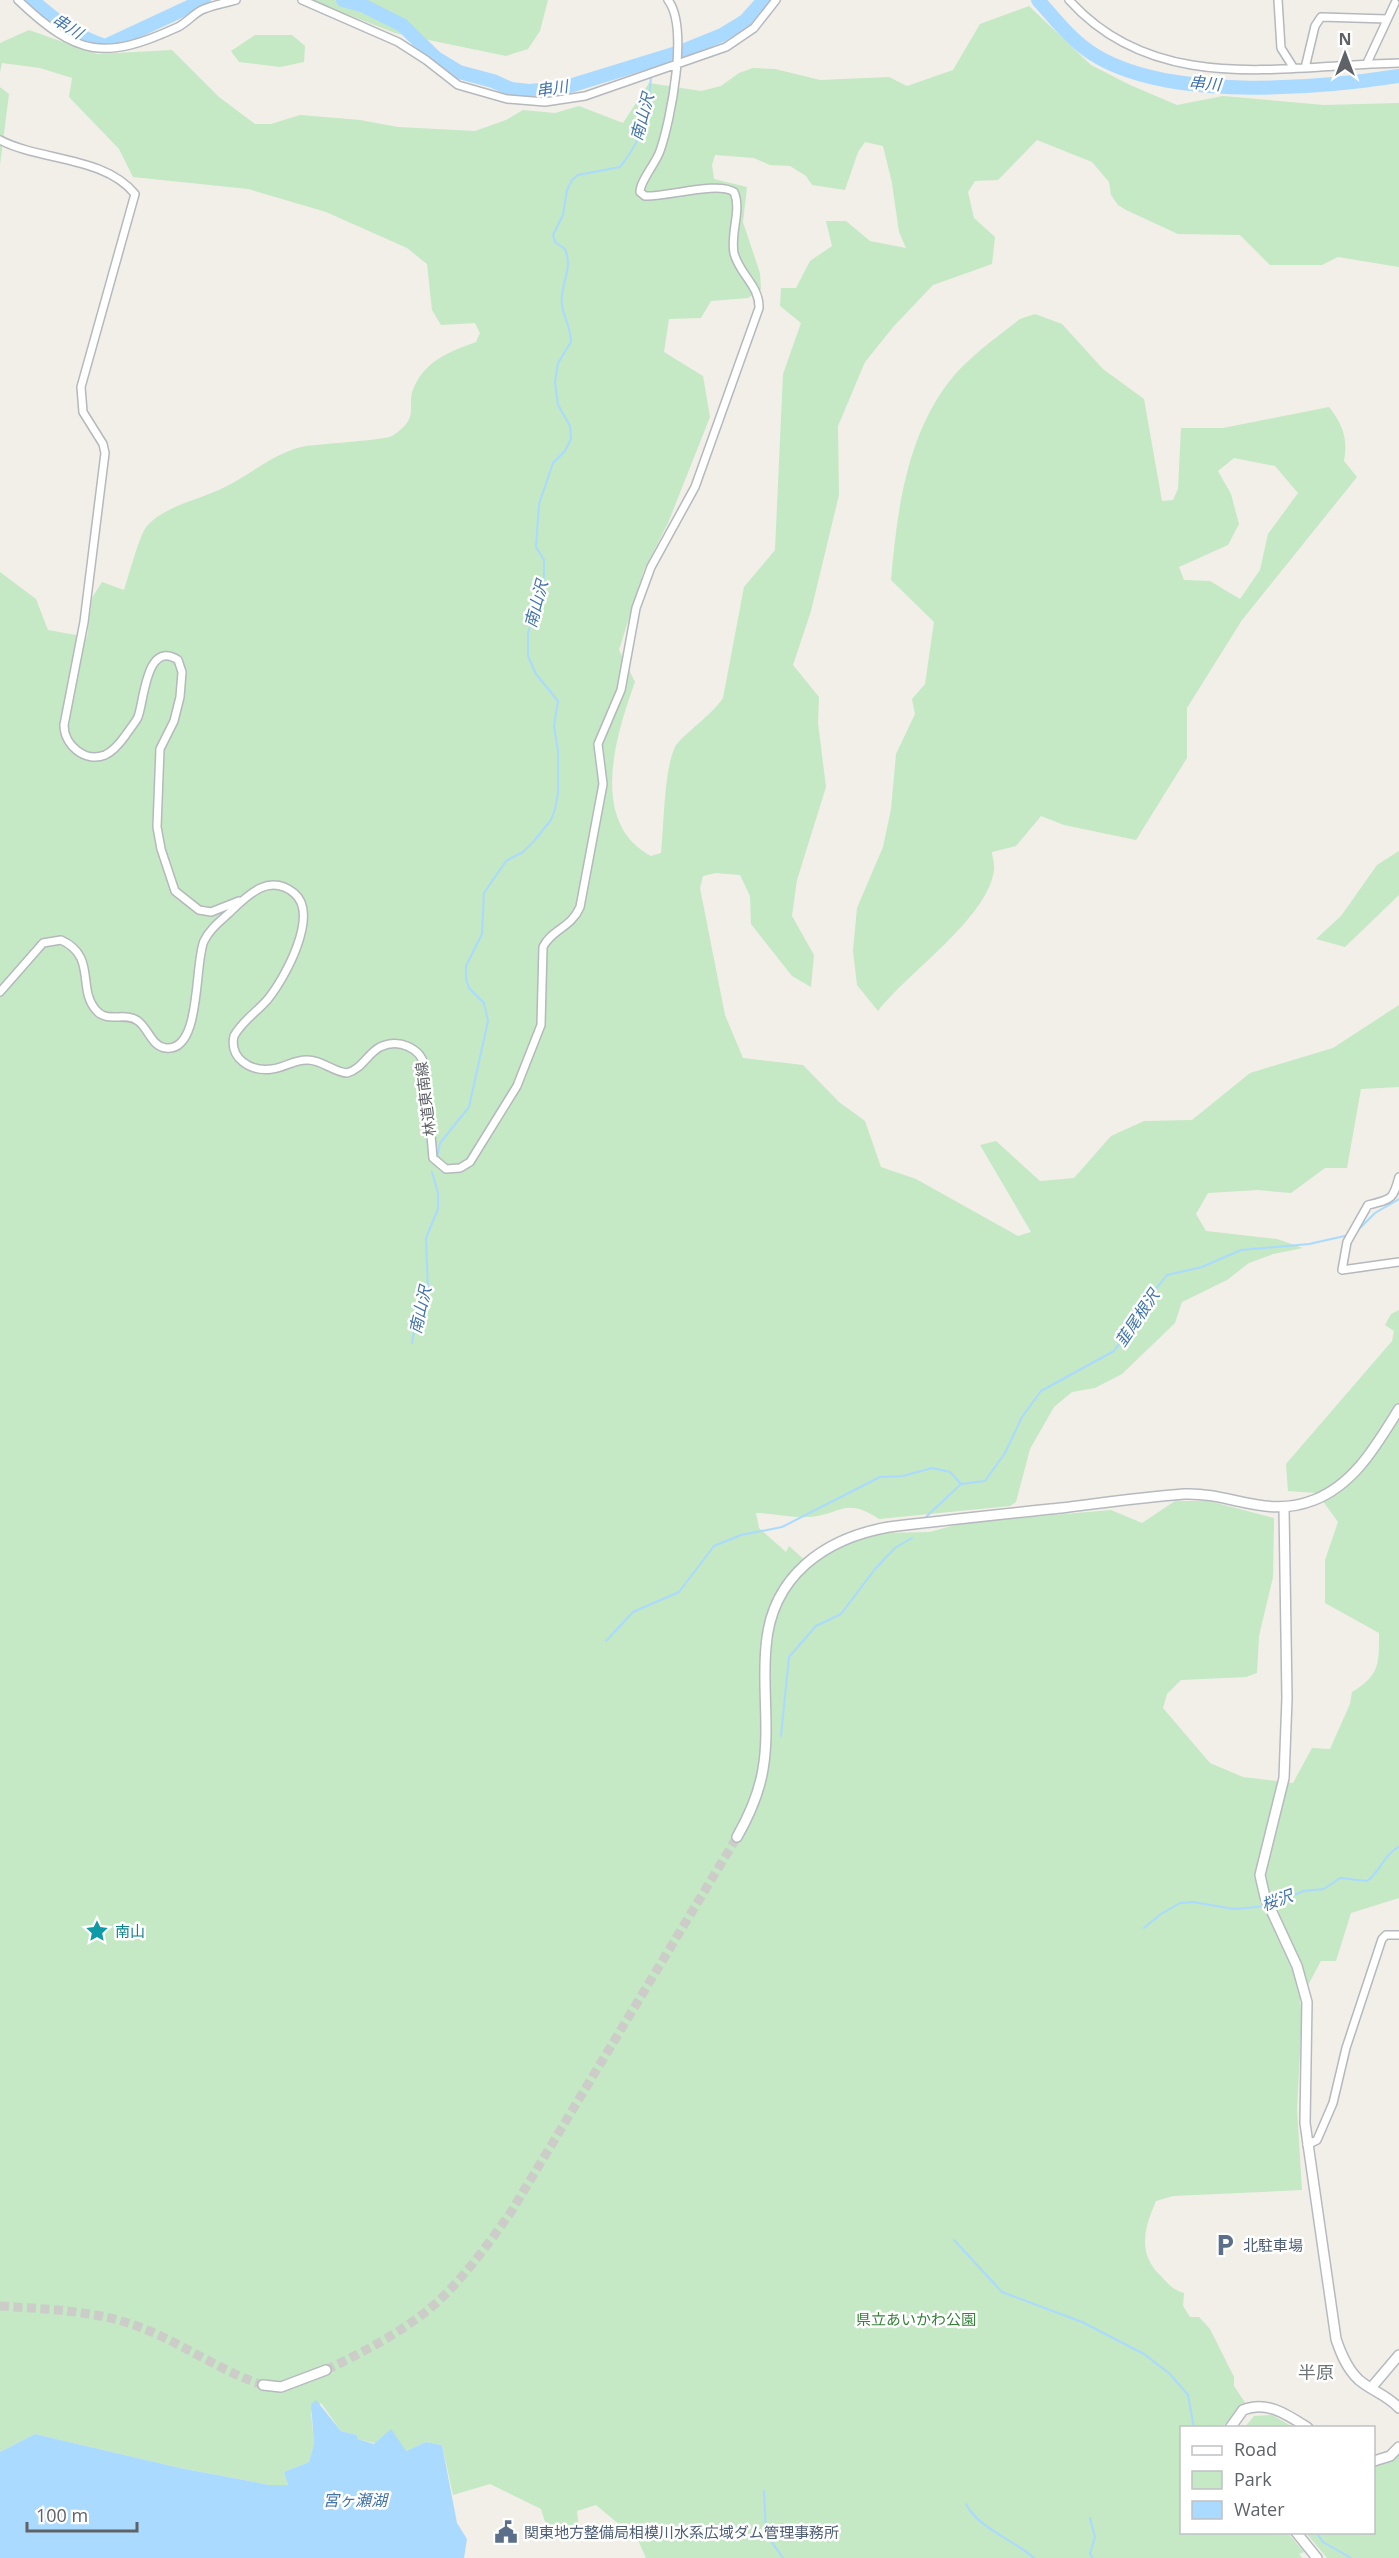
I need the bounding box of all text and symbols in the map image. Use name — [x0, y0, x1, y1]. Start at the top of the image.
water label: 串川 — [49, 8, 89, 45]
north arrow — [1315, 24, 1375, 84]
text: N — [1338, 28, 1352, 50]
water label: 串川 — [1188, 71, 1224, 96]
water label: 串川 — [535, 75, 571, 101]
water label: 南山沢 — [625, 89, 659, 143]
water label: 南山沢 — [519, 576, 553, 630]
street label: 林道東南線 — [411, 1061, 439, 1137]
water label: 南山沢 — [404, 1282, 437, 1336]
water label: 韮尾根沢 — [1110, 1284, 1165, 1351]
water label: 桜沢 — [1258, 1884, 1298, 1916]
place icon: 南山 — [84, 1918, 110, 1944]
place label: 南山 — [115, 1921, 145, 1941]
parking icon: 北駐車場 — [1212, 2232, 1238, 2258]
place label: 北駐車場 — [1243, 2235, 1303, 2255]
park label: 県立あいかわ公園 — [856, 2309, 976, 2329]
district label: 半原 — [1298, 2360, 1334, 2384]
legend — [1180, 2426, 1375, 2534]
text: Road — [1234, 2437, 1277, 2461]
text: Park — [1234, 2467, 1272, 2491]
water label: 宮ヶ瀬湖 — [323, 2489, 390, 2511]
scale bar — [27, 2495, 136, 2533]
text: Water — [1234, 2497, 1285, 2521]
text: 100 m — [36, 2503, 88, 2527]
public building icon: 関東地方整備局相模川水系広域ダム管理事務所 — [493, 2519, 519, 2545]
place label: 関東地方整備局相模川水系広域ダム管理事務所 — [524, 2522, 839, 2542]

